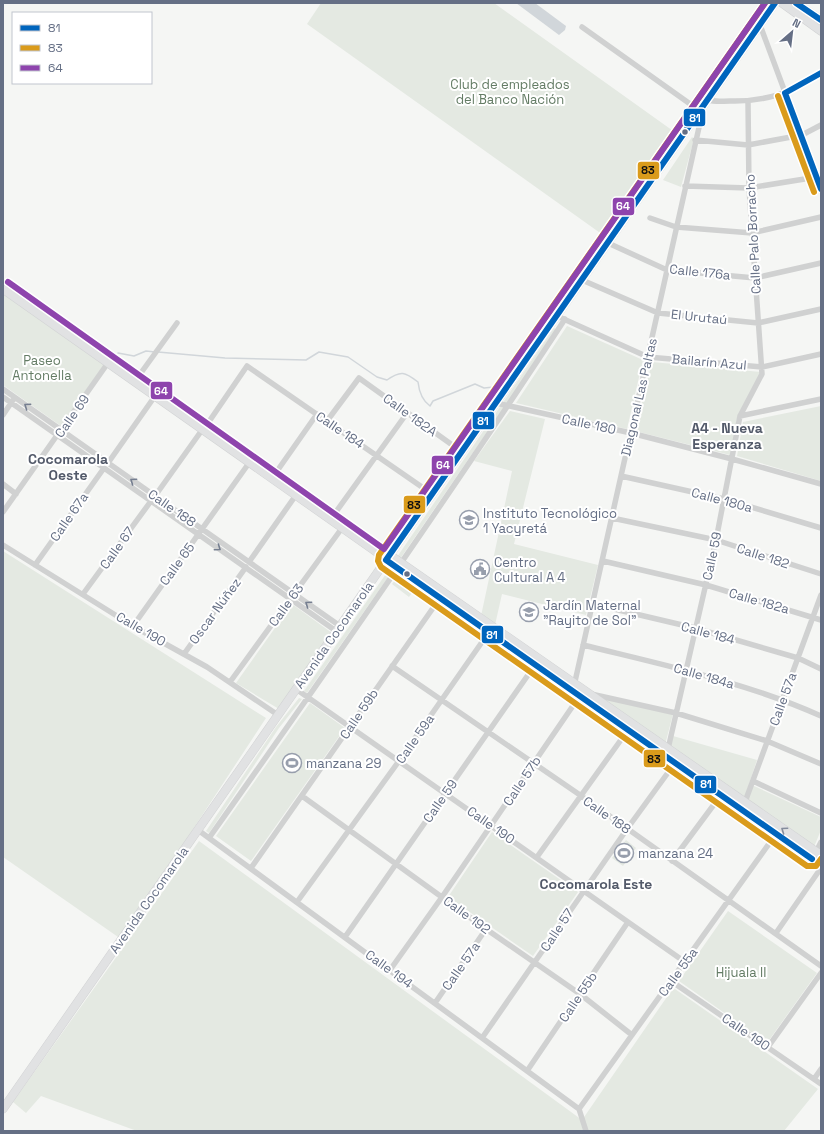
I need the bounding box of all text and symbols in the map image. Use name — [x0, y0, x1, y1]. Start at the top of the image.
legend — [12, 12, 152, 84]
north arrow — [772, 12, 812, 52]
text: N — [790, 15, 803, 31]
text: 81 — [48, 20, 61, 36]
text: 83 — [48, 40, 63, 56]
text: 64 — [48, 60, 63, 76]
park label: Club de empleados del Banco Nación — [450, 76, 570, 108]
line badge: 81 — [683, 108, 706, 127]
text: 81 — [689, 111, 701, 125]
unlabelled marker — [680, 127, 690, 137]
line badge: 83 — [637, 161, 660, 180]
text: 83 — [641, 163, 655, 177]
street label: Calle Palo Borracho — [741, 174, 765, 294]
line badge: 64 — [612, 197, 635, 216]
text: 64 — [616, 199, 630, 213]
street label: Calle 176a — [669, 260, 732, 284]
street label: El Urutaú — [670, 306, 728, 328]
street label: Diagonal Las Paltas — [617, 336, 661, 458]
street label: Bailarín Azul — [671, 350, 747, 374]
park label: Paseo Antonella — [12, 352, 72, 384]
line badge: 64 — [150, 381, 173, 400]
text: 64 — [154, 384, 168, 398]
street label: Calle 182A — [380, 390, 440, 440]
street label: Calle 69 — [51, 391, 93, 441]
one-way arrow — [24, 404, 31, 411]
street label: Calle 184 — [312, 408, 368, 452]
street label: Calle 180 — [560, 410, 618, 438]
line badge: 81 — [472, 411, 495, 430]
text: 81 — [477, 414, 489, 428]
district label: A4 - Nueva Esperanza — [691, 419, 763, 453]
district label: Cocomarola Oeste — [28, 450, 108, 484]
line badge: 64 — [431, 455, 454, 475]
text: 64 — [436, 458, 450, 472]
one-way arrow — [130, 478, 137, 486]
street label: Calle 180a — [690, 484, 755, 516]
street label: Calle 188 — [145, 485, 199, 531]
street label: Calle 67a — [46, 489, 92, 545]
line badge: 83 — [403, 495, 426, 514]
text: 83 — [407, 498, 421, 512]
place label: Instituto Tecnológico 1 Yacyretá — [483, 505, 617, 537]
school or university icon: Instituto Tecnológico 1 Yacyretá — [458, 509, 480, 531]
street label: Calle 67 — [96, 523, 138, 573]
street label: Calle 59 — [699, 530, 725, 582]
street label: Calle 65 — [156, 539, 198, 589]
street label: Calle 182 — [734, 539, 792, 573]
one-way arrow — [214, 543, 221, 551]
place label: Centro Cultural A 4 — [494, 554, 565, 586]
public building icon: Centro Cultural A 4 — [469, 558, 491, 580]
unlabelled marker — [402, 569, 412, 579]
street label: Oscar Núñez — [185, 574, 245, 647]
street label: Avenida Cocomarola — [291, 578, 378, 692]
street label: Calle 63 — [265, 580, 307, 630]
street label: Calle 182a — [727, 584, 792, 618]
place label: Jardín Maternal "Rayito de Sol" — [543, 597, 641, 629]
one-way arrow — [305, 601, 312, 609]
school or university icon: Jardín Maternal "Rayito de Sol" — [518, 601, 540, 623]
street label: Calle 190 — [113, 608, 169, 650]
street label: Calle 184 — [679, 618, 737, 648]
line badge: 81 — [481, 625, 504, 644]
text: 81 — [486, 628, 498, 642]
street label: Calle 184a — [672, 659, 737, 693]
street label: Calle 57a — [765, 669, 801, 728]
street label: Calle 59b — [336, 685, 382, 743]
street label: Calle 59a — [392, 711, 438, 767]
line badge: 83 — [643, 749, 666, 768]
sports icon: manzana 29 — [281, 752, 303, 774]
text: 83 — [647, 752, 661, 766]
street label: Calle 57b — [499, 753, 545, 809]
place label: manzana 29 — [306, 755, 381, 772]
line badge: 81 — [694, 775, 717, 794]
street label: Calle 59 — [419, 776, 461, 826]
text: 81 — [700, 777, 712, 791]
street label: Calle 188 — [580, 792, 634, 838]
street label: Calle 190 — [464, 802, 518, 848]
one-way arrow — [781, 827, 788, 834]
sports icon: manzana 24 — [613, 842, 635, 864]
street label: Avenida Cocomarola — [106, 843, 193, 957]
place label: manzana 24 — [638, 845, 713, 862]
district label: Cocomarola Este — [540, 875, 652, 893]
street label: Calle 192 — [440, 892, 494, 938]
street label: Calle 57 — [536, 905, 578, 955]
street label: Calle 57a — [438, 938, 484, 994]
street label: Calle 55a — [655, 944, 702, 1000]
street label: Calle 194 — [362, 946, 416, 992]
park label: Hijuala II — [716, 964, 766, 981]
street label: Calle 55b — [555, 969, 601, 1025]
street label: Calle 190 — [718, 1010, 774, 1054]

